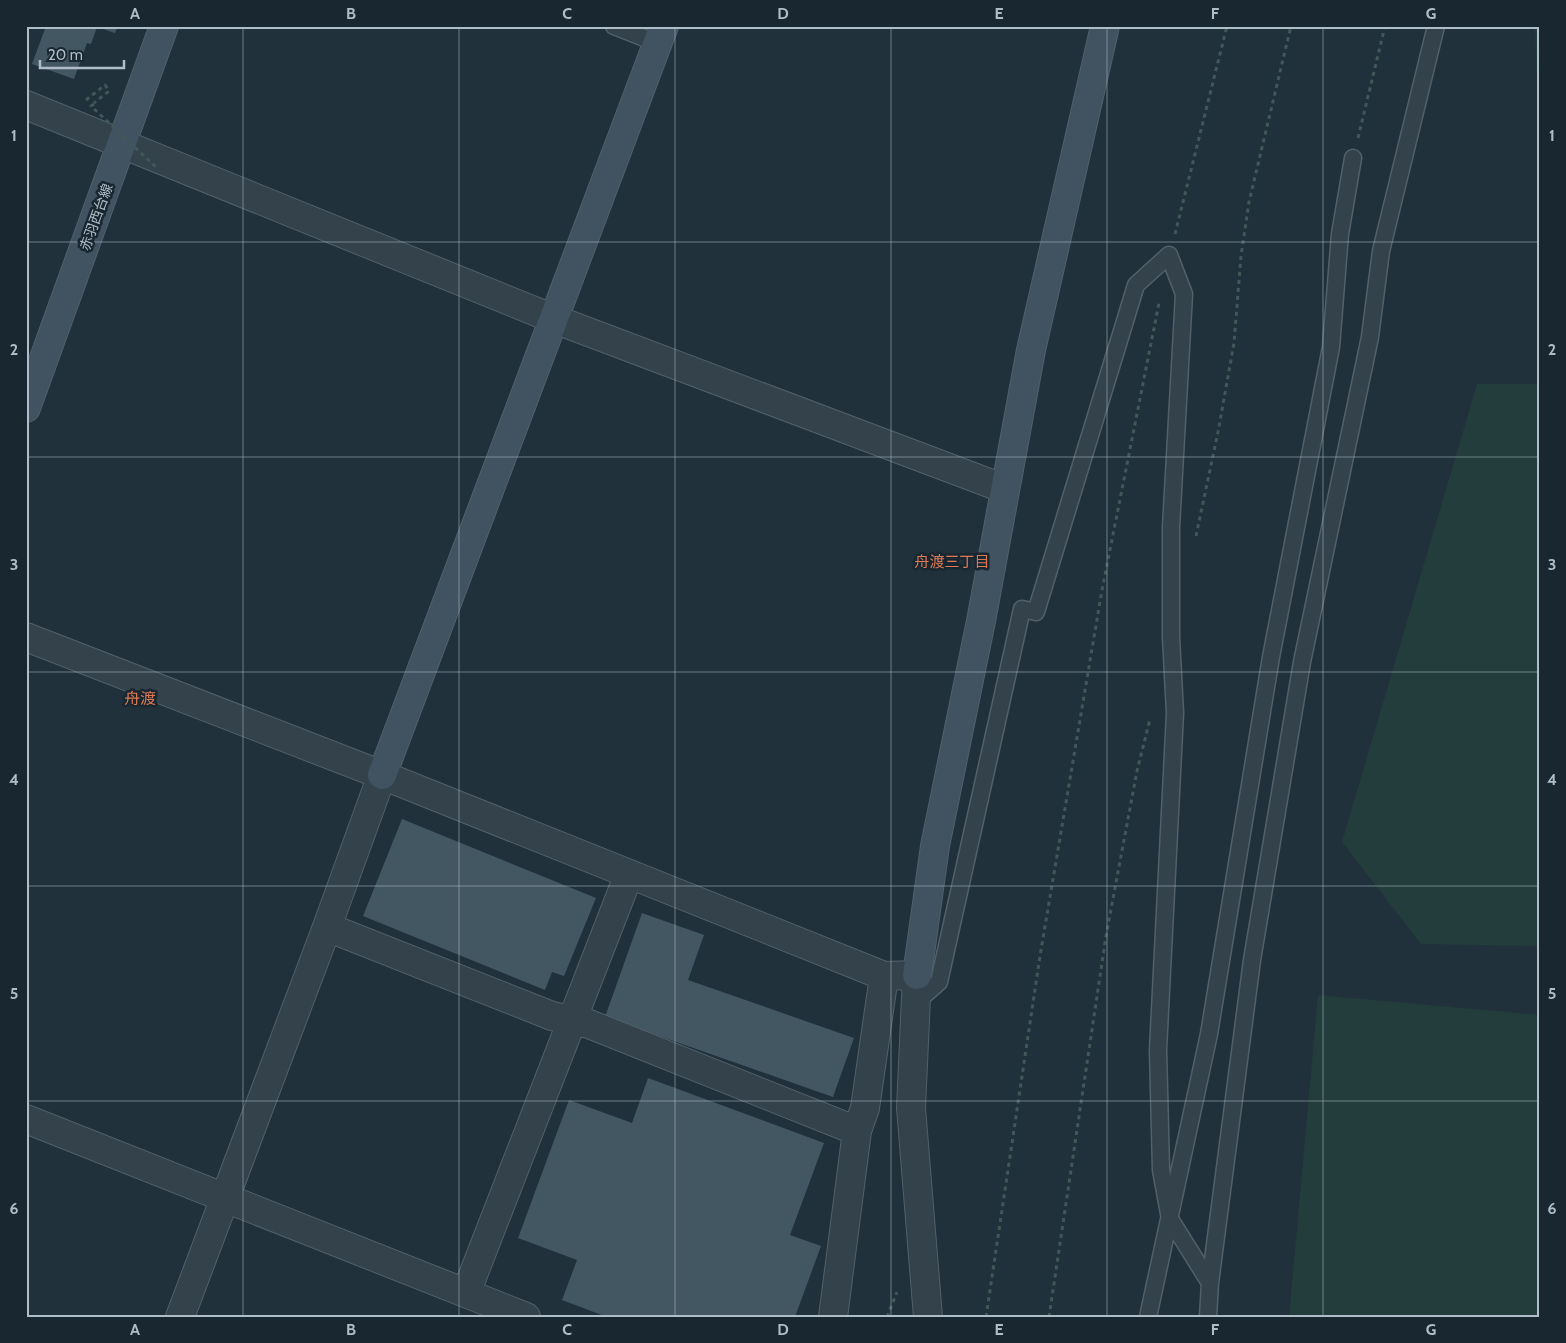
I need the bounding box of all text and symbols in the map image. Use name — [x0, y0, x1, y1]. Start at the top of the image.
text: A — [130, 4, 140, 23]
text: B — [346, 4, 356, 23]
text: C — [562, 4, 572, 23]
text: D — [777, 4, 789, 23]
text: E — [994, 4, 1004, 23]
text: F — [1211, 4, 1220, 23]
text: G — [1426, 4, 1436, 23]
scale bar — [40, 38, 124, 70]
text: 20 m — [48, 46, 83, 64]
text: 1 — [11, 126, 17, 145]
text: 1 — [1549, 126, 1555, 145]
street label: 赤羽西台線 — [76, 181, 116, 253]
text: 2 — [10, 340, 18, 359]
text: 2 — [1548, 340, 1556, 359]
district label: 舟渡三丁目 — [914, 553, 990, 571]
text: 3 — [10, 555, 18, 574]
text: 3 — [1548, 555, 1556, 574]
district label: 舟渡 — [124, 689, 156, 708]
text: 4 — [9, 770, 19, 789]
text: 4 — [1547, 770, 1557, 789]
text: 5 — [10, 984, 18, 1003]
text: 5 — [1548, 984, 1556, 1003]
text: 6 — [10, 1199, 19, 1218]
text: 6 — [1548, 1199, 1557, 1218]
text: A — [130, 1320, 140, 1339]
text: B — [346, 1320, 356, 1339]
text: C — [562, 1320, 572, 1339]
text: D — [777, 1320, 789, 1339]
text: E — [994, 1320, 1004, 1339]
text: F — [1211, 1320, 1220, 1339]
text: G — [1426, 1320, 1436, 1339]

